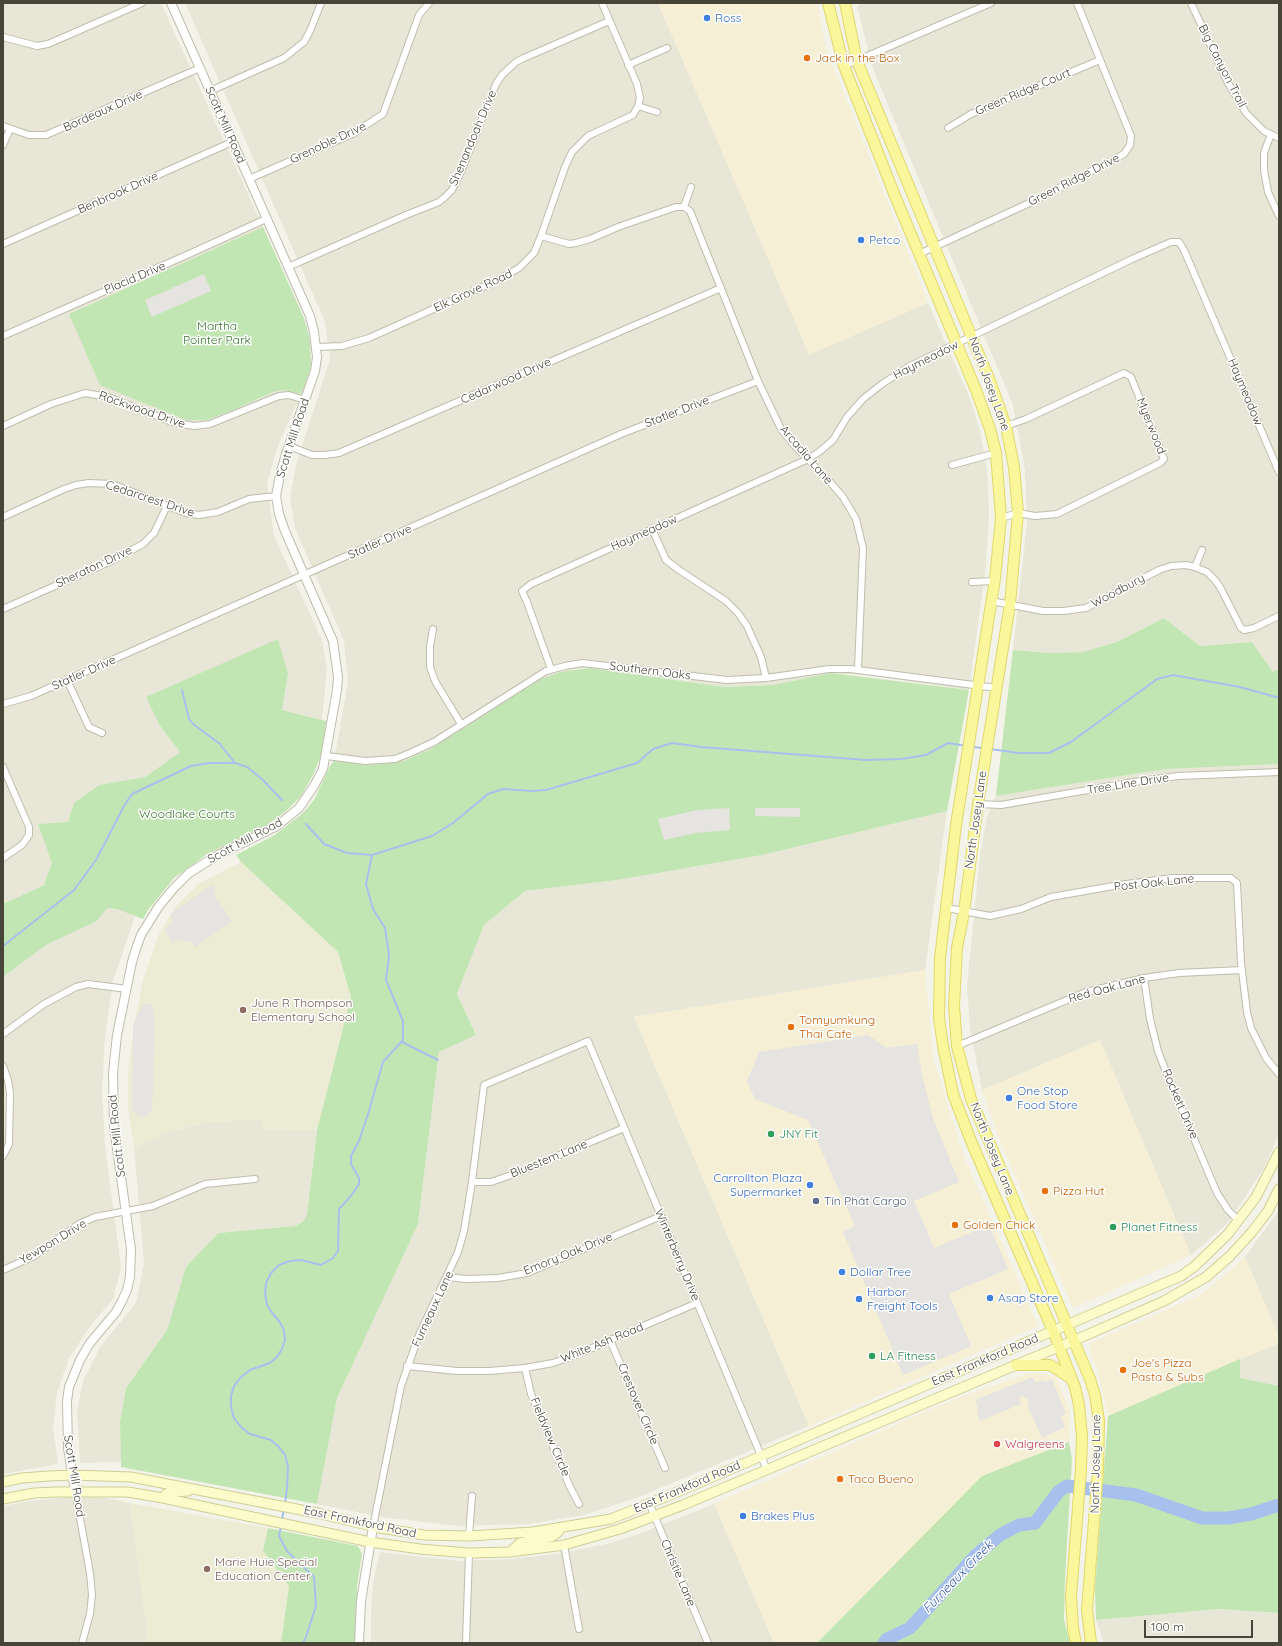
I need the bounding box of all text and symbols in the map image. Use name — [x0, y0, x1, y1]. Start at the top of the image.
place label: Ross — [715, 11, 741, 25]
marker: Ross — [702, 13, 712, 23]
street label: Big Canyon Trail — [1195, 22, 1249, 110]
place label: Jack in the Box — [815, 51, 899, 65]
marker: Jack in the Box — [802, 53, 812, 63]
street label: Green Ridge Court — [973, 65, 1073, 119]
street label: Scott Mill Road — [202, 84, 248, 166]
street label: Bordeaux Drive — [61, 87, 145, 135]
street label: Shenandoah Drive — [446, 88, 500, 188]
street label: Grenoble Drive — [288, 119, 368, 167]
street label: Green Ridge Drive — [1026, 151, 1122, 209]
street label: Benbrook Drive — [76, 169, 160, 217]
place label: Petco — [869, 233, 900, 247]
marker: Petco — [856, 235, 866, 245]
street label: Placid Drive — [102, 259, 168, 297]
street label: Elk Grove Road — [431, 266, 515, 316]
park label: Martha Pointer Park — [183, 319, 251, 347]
street label: North Josey Lane — [965, 335, 1013, 433]
street label: Haymeadow — [891, 337, 961, 383]
street label: Cedarwood Drive — [459, 355, 553, 407]
street label: Haymeadow — [1224, 356, 1266, 428]
street label: Rockwood Drive — [97, 388, 187, 432]
street label: Statler Drive — [643, 393, 711, 431]
street label: Scott Mill Road — [273, 396, 313, 480]
street label: Myerwood — [1133, 396, 1169, 456]
street label: Arcadia Lane — [776, 423, 836, 487]
street label: Cedarcrest Drive — [104, 478, 196, 520]
street label: Haymeadow — [608, 512, 680, 554]
street label: Statler Drive — [346, 522, 414, 562]
street label: Sheraton Drive — [54, 543, 134, 591]
street label: Woodbury — [1089, 571, 1147, 611]
street label: Statler Drive — [50, 653, 118, 693]
street label: Southern Oaks — [609, 659, 691, 683]
street label: North Josey Lane — [962, 770, 990, 870]
street label: Tree Line Drive — [1086, 770, 1170, 798]
park label: Woodlake Courts — [139, 807, 235, 821]
street label: Scott Mill Road — [205, 815, 285, 867]
street label: Post Oak Lane — [1113, 872, 1195, 894]
street label: Red Oak Lane — [1067, 972, 1147, 1006]
place label: June R Thompson Elementary School — [251, 996, 355, 1024]
marker: June R Thompson Elementary School — [238, 1005, 248, 1015]
place label: Tomyumkung Thai Cafe — [799, 1013, 875, 1041]
marker: Tomyumkung Thai Cafe — [786, 1022, 796, 1032]
street label: Rockett Drive — [1159, 1067, 1201, 1141]
place label: One Stop Food Store — [1017, 1084, 1078, 1112]
marker: One Stop Food Store — [1004, 1093, 1014, 1103]
street label: Scott Mill Road — [106, 1094, 128, 1178]
street label: North Josey Lane — [967, 1101, 1017, 1197]
place label: JNY Fit — [779, 1127, 818, 1141]
marker: JNY Fit — [766, 1129, 776, 1139]
street label: Bluestem Lane — [508, 1137, 590, 1181]
place label: Carrollton Plaza Supermarket — [714, 1171, 802, 1199]
marker: Carrollton Plaza Supermarket — [805, 1180, 815, 1190]
place label: Pizza Hut — [1053, 1184, 1104, 1198]
marker: Pizza Hut — [1040, 1186, 1050, 1196]
place label: Tín Phát Cargo — [824, 1194, 907, 1208]
marker: Tín Phát Cargo — [811, 1196, 821, 1206]
street label: Winterberry Drive — [651, 1207, 703, 1303]
street label: Yewpon Drive — [17, 1216, 89, 1268]
place label: Golden Chick — [963, 1218, 1035, 1232]
marker: Golden Chick — [950, 1220, 960, 1230]
place label: Planet Fitness — [1121, 1220, 1198, 1234]
marker: Planet Fitness — [1108, 1222, 1118, 1232]
street label: Emory Oak Drive — [521, 1230, 615, 1278]
place label: Dollar Tree — [850, 1265, 911, 1279]
marker: Dollar Tree — [837, 1267, 847, 1277]
street label: Furneaux Lane — [409, 1269, 457, 1349]
place label: Harbor Freight Tools — [867, 1285, 938, 1313]
place label: Asap Store — [998, 1291, 1058, 1305]
marker: Asap Store — [985, 1293, 995, 1303]
marker: Harbor Freight Tools — [854, 1294, 864, 1304]
street label: White Ash Road — [558, 1320, 646, 1366]
street label: East Frankford Road — [929, 1331, 1041, 1389]
place label: LA Fitness — [880, 1349, 936, 1363]
marker: LA Fitness — [867, 1351, 877, 1361]
place label: Joe's Pizza Pasta & Subs — [1131, 1356, 1204, 1384]
street label: Crestover Circle — [614, 1361, 662, 1447]
marker: Joe's Pizza Pasta & Subs — [1118, 1365, 1128, 1375]
street label: Fieldview Circle — [527, 1395, 573, 1479]
street label: North Josey Lane — [1088, 1415, 1104, 1513]
street label: Scott Mill Road — [60, 1434, 88, 1518]
place label: Walgreens — [1005, 1437, 1064, 1451]
marker: Walgreens — [992, 1439, 1002, 1449]
street label: East Frankford Road — [631, 1458, 743, 1516]
place label: Taco Bueno — [848, 1472, 914, 1486]
marker: Taco Bueno — [835, 1474, 845, 1484]
street label: East Frankford Road — [302, 1503, 418, 1541]
place label: Brakes Plus — [751, 1509, 815, 1523]
marker: Brakes Plus — [738, 1511, 748, 1521]
street label: Christie Lane — [657, 1537, 699, 1609]
water label: Furneaux Creek — [920, 1538, 996, 1616]
place label: Marie Huie Special Education Center — [215, 1555, 317, 1583]
marker: Marie Huie Special Education Center — [202, 1564, 212, 1574]
scale bar — [1146, 1612, 1255, 1638]
text: 100 m — [1151, 1619, 1184, 1634]

